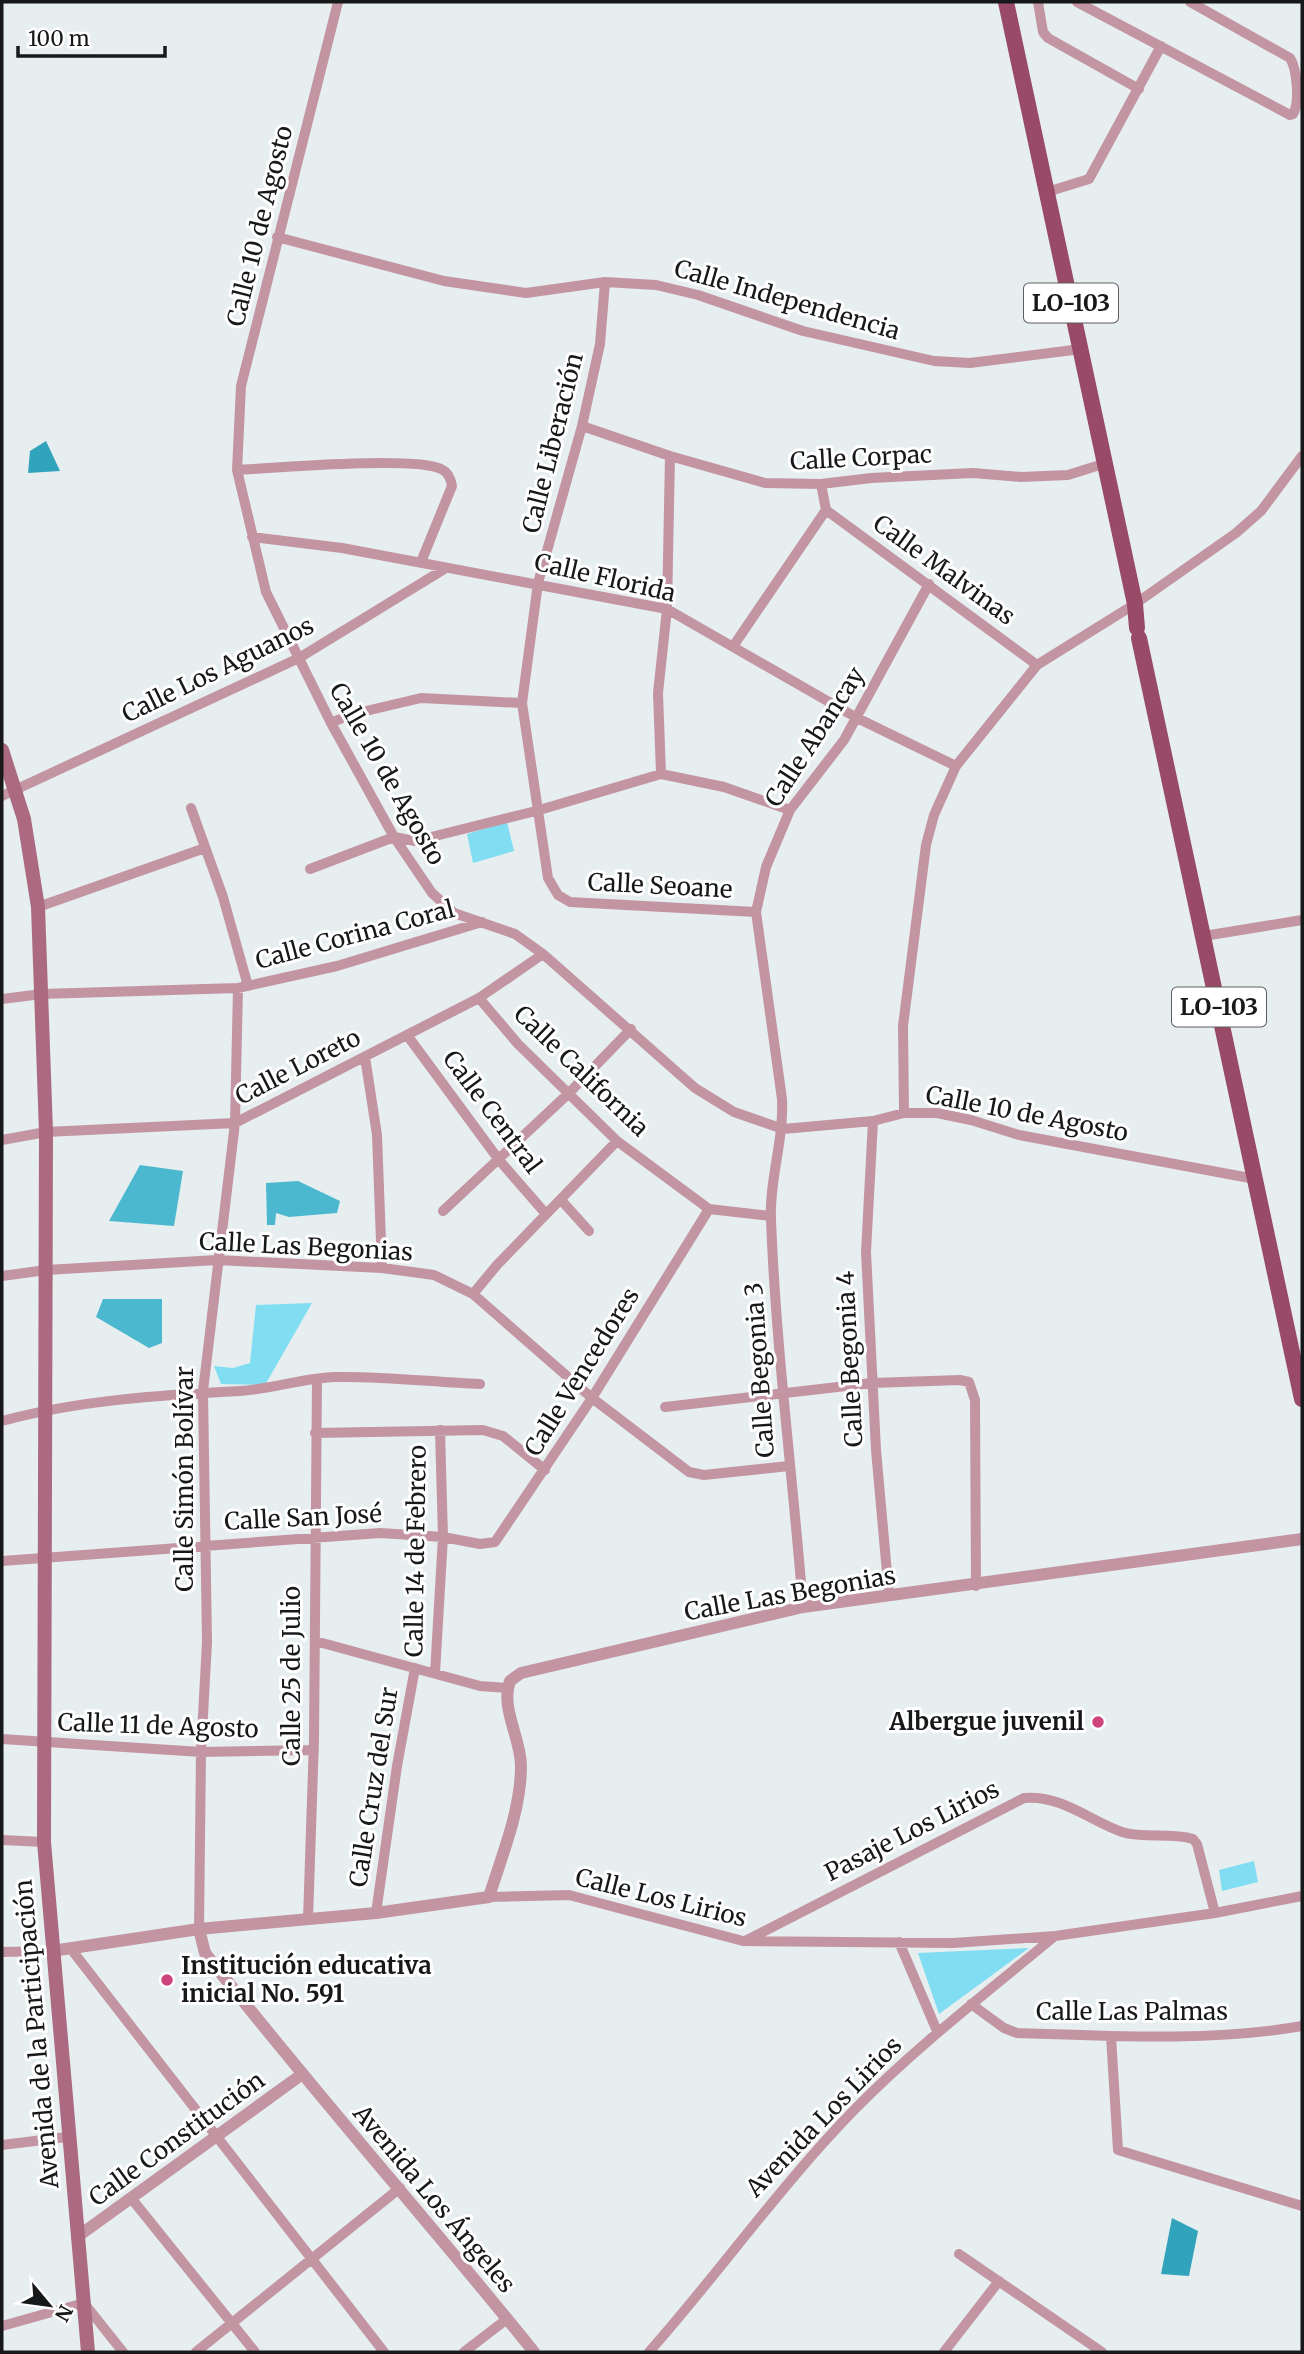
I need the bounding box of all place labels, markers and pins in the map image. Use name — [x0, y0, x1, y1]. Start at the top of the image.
place label: Albergue juvenil — [888, 1706, 1084, 1737]
marker: Albergue juvenil — [1090, 1714, 1106, 1730]
place label: Institución educativa inicial No. 591 — [181, 1950, 432, 2009]
marker: Institución educativa inicial No. 591 — [159, 1972, 175, 1988]

